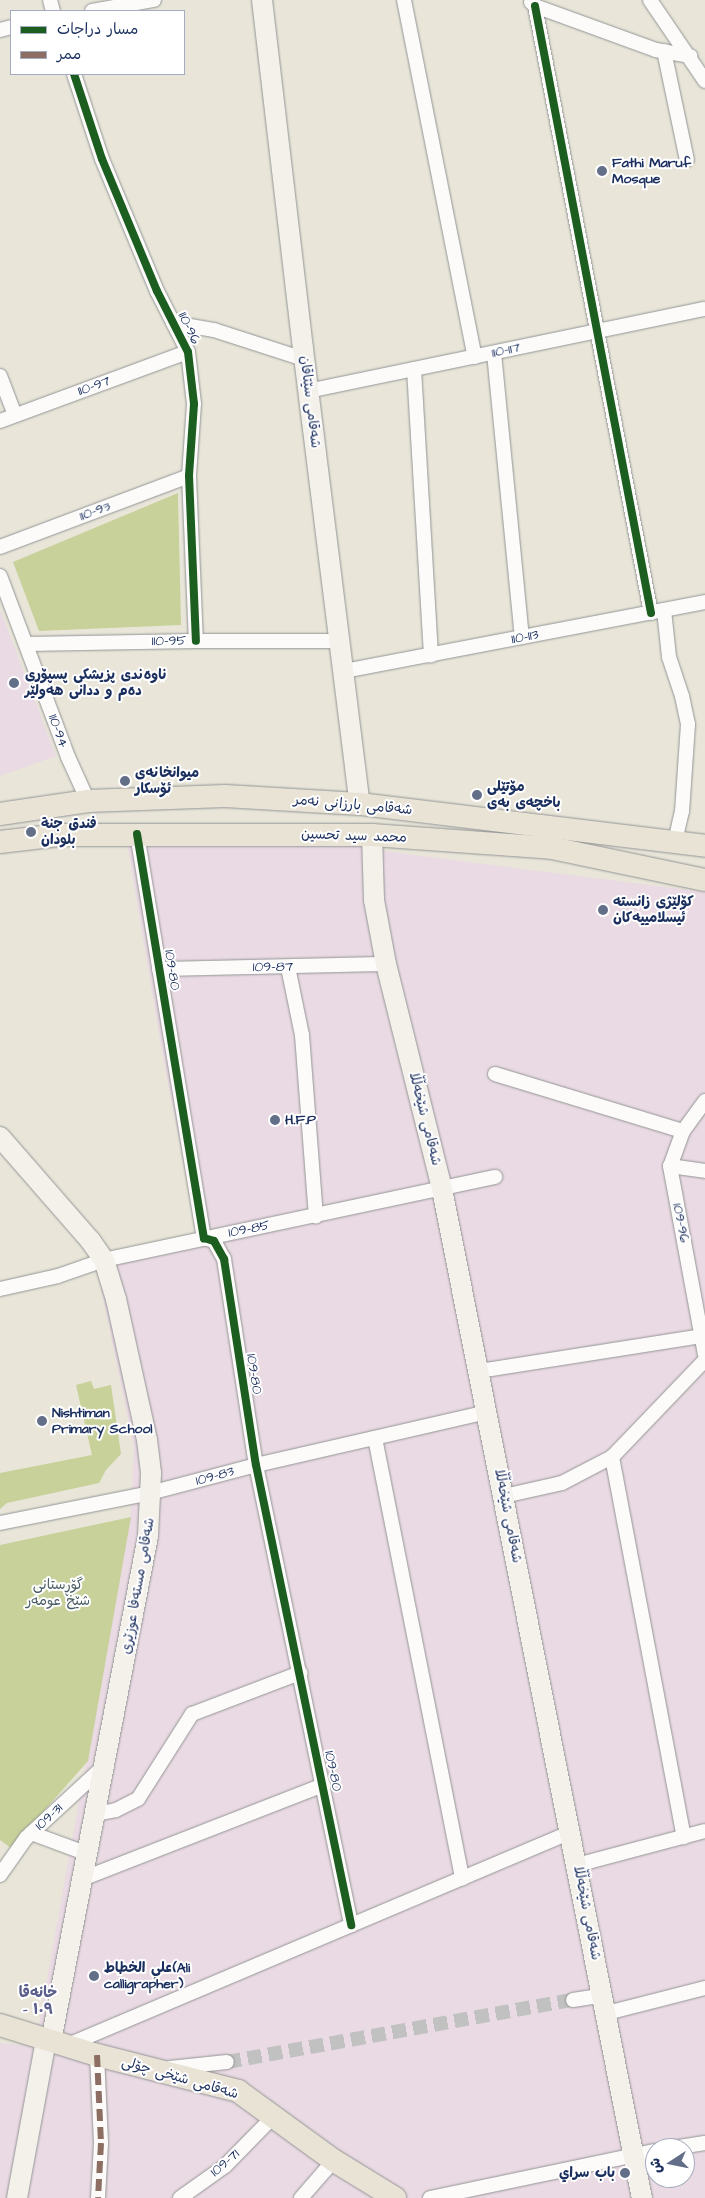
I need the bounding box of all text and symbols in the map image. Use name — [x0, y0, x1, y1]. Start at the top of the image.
legend — [10, 10, 185, 75]
text: مسار دراجات — [57, 19, 138, 40]
text: ممر — [57, 44, 81, 65]
place label: Fathi Maruf Mosque — [612, 155, 691, 188]
marker: Fathi Maruf Mosque — [596, 165, 608, 177]
street label: 110-96 — [174, 309, 204, 347]
street label: 110-117 — [490, 339, 522, 361]
street label: شەقامی سێتاقان — [296, 355, 324, 449]
street label: 110-97 — [75, 372, 113, 400]
street label: 110-93 — [77, 498, 113, 524]
street label: 110-113 — [510, 626, 540, 648]
street label: 110-95 — [152, 632, 186, 650]
place label: ناوەندی پزیشکی پسپۆڕی دەم و ددانی هەولێر — [25, 667, 166, 700]
marker: ناوەندی پزیشکی پسپۆڕی دەم و ددانی هەولێر — [7, 676, 21, 690]
street label: 110-94 — [44, 712, 72, 750]
place label: میوانخانەی ئۆسکار — [135, 765, 199, 798]
marker: میوانخانەی ئۆسکار — [119, 775, 131, 787]
place label: مۆتێلی باخچەی بەی — [487, 779, 561, 812]
marker: مۆتێلی باخچەی بەی — [471, 789, 483, 801]
street label: شەقامی بارزانی نەمر — [293, 791, 413, 819]
place label: فندق جنة بلودان — [41, 816, 97, 849]
marker: فندق جنة بلودان — [25, 826, 37, 838]
street label: محمد سید تحسین — [301, 826, 407, 846]
place label: کۆلێژی زانستە ئیسلامییەکان — [613, 894, 694, 926]
marker: کۆلێژی زانستە ئیسلامییەکان — [597, 904, 609, 916]
street label: 109-80 — [161, 949, 183, 991]
street label: 109-87 — [253, 958, 293, 976]
street label: شەقامی شێخەڵڵا — [405, 1071, 445, 1167]
place label: H.F.P — [285, 1112, 316, 1128]
marker: H.F.P — [269, 1114, 281, 1126]
street label: 109-96 — [669, 1202, 693, 1244]
street label: 109-85 — [227, 1217, 271, 1241]
street label: 109-80 — [243, 1353, 265, 1395]
place label: Nishtiman Primary School — [52, 1405, 153, 1438]
marker: Nishtiman Primary School — [36, 1415, 48, 1427]
street label: 109-83 — [194, 1463, 236, 1489]
street label: شەقامی شێخەڵڵا — [491, 1467, 525, 1565]
street label: شەقامی مستەفا عوزێری — [118, 1516, 158, 1656]
park label: گۆڕستانی شێخ عومەر — [26, 1577, 90, 1610]
street label: 109-80 — [321, 1749, 345, 1793]
street label: 109-31 — [32, 1800, 66, 1834]
street label: شەقامی شێخەڵڵا — [570, 1864, 604, 1962]
place label: علي الخطاط(Ali calligrapher) — [104, 1960, 190, 1992]
marker: علي الخطاط(Ali calligrapher) — [88, 1970, 100, 1982]
district label: خانەقا - ١٠٩ — [19, 1983, 57, 2018]
street label: شەقامی شێخی چۆلی — [120, 2053, 240, 2103]
north arrow — [645, 2138, 695, 2188]
street label: 109-71 — [207, 2146, 243, 2180]
text: ش — [645, 2156, 668, 2175]
place label: باب سراي — [559, 2165, 615, 2181]
marker: باب سراي — [619, 2167, 631, 2179]

